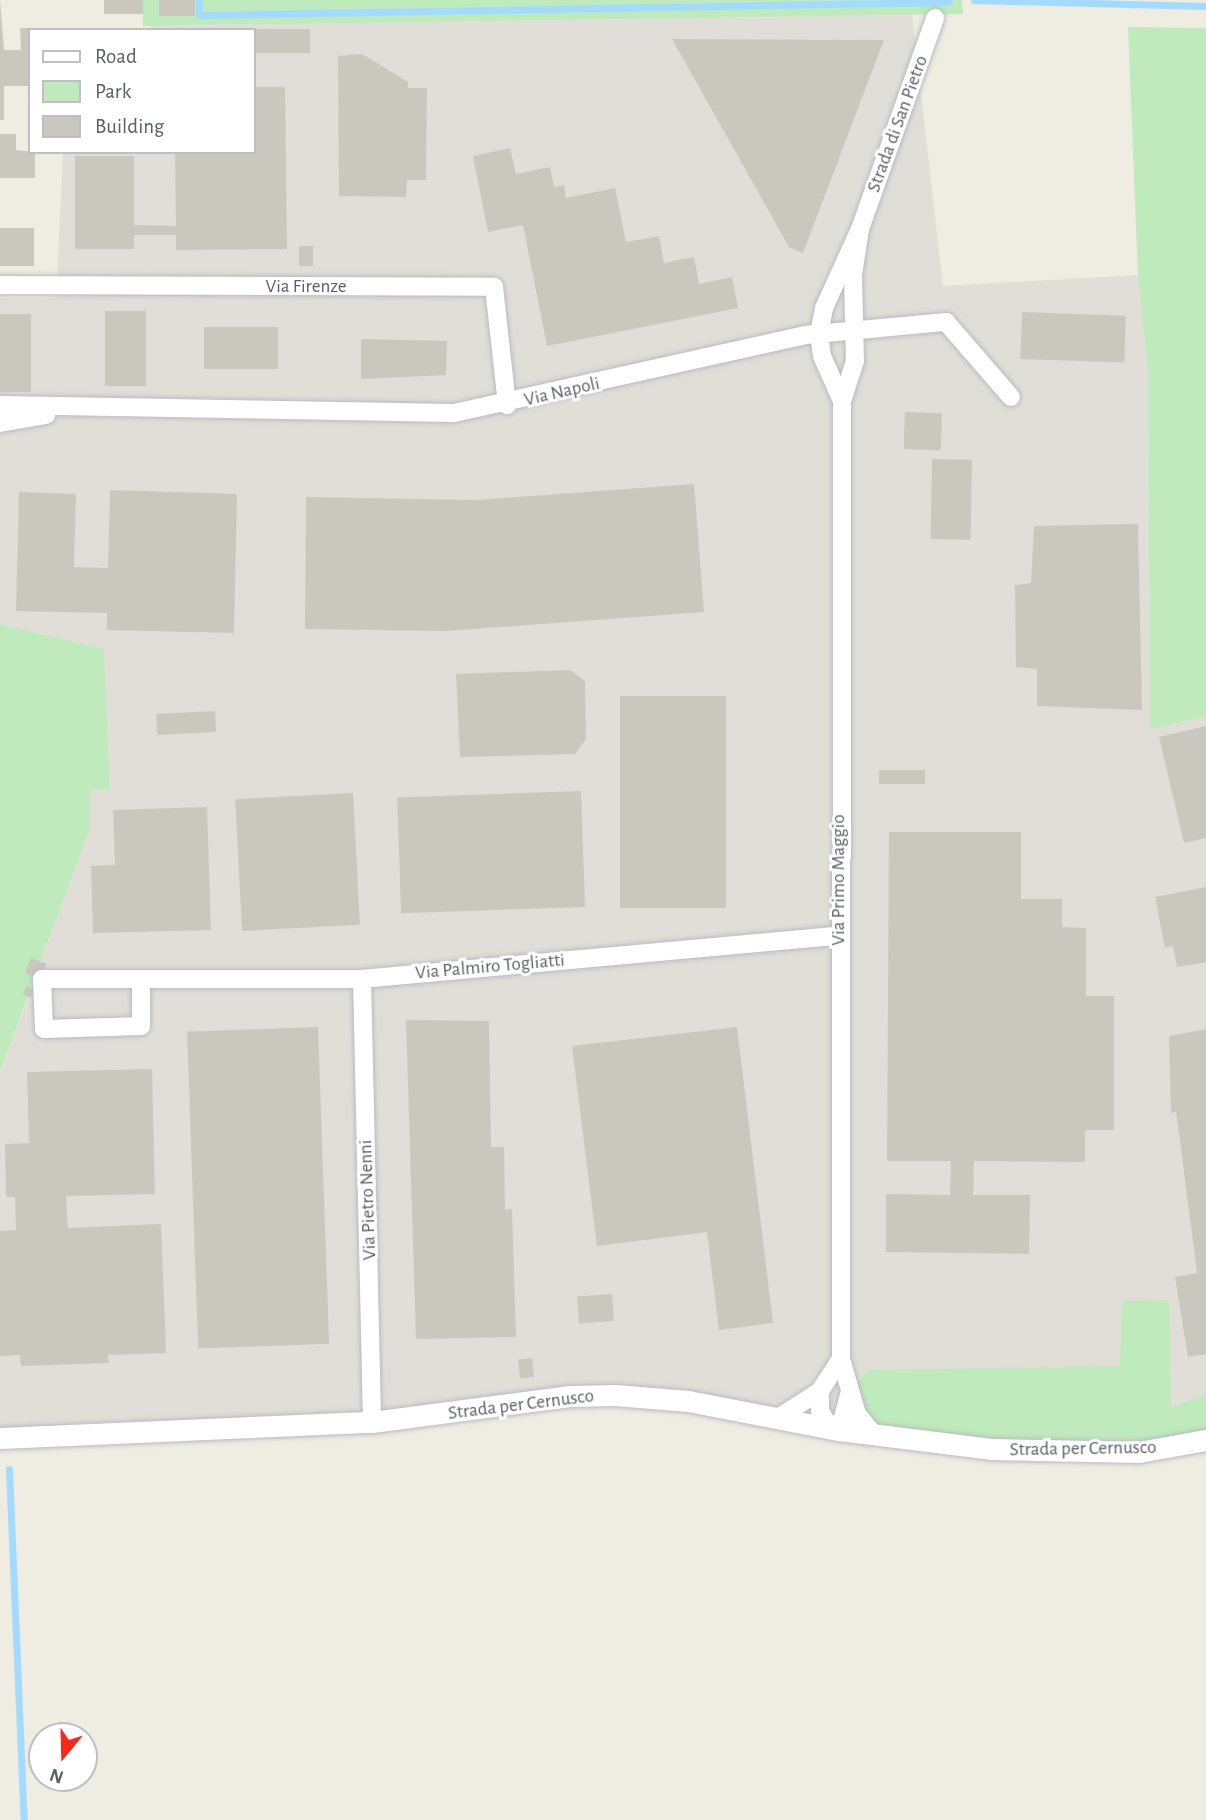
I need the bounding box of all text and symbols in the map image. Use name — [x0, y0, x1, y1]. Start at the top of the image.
legend — [28, 28, 256, 154]
text: Road — [95, 46, 137, 67]
street label: Strada di San Pietro — [863, 52, 933, 196]
text: Park — [95, 81, 131, 102]
text: Building — [95, 116, 164, 137]
street label: Via Firenze — [265, 276, 347, 298]
street label: Via Napoli — [522, 372, 602, 412]
street label: Via Primo Maggio — [828, 814, 850, 946]
street label: Via Palmiro Togliatti — [414, 949, 566, 985]
street label: Via Pietro Nenni — [355, 1139, 381, 1261]
street label: Strada per Cernusco — [447, 1385, 595, 1425]
street label: Strada per Cernusco — [1009, 1436, 1157, 1462]
north arrow — [28, 1722, 98, 1792]
text: N — [47, 1764, 66, 1787]

